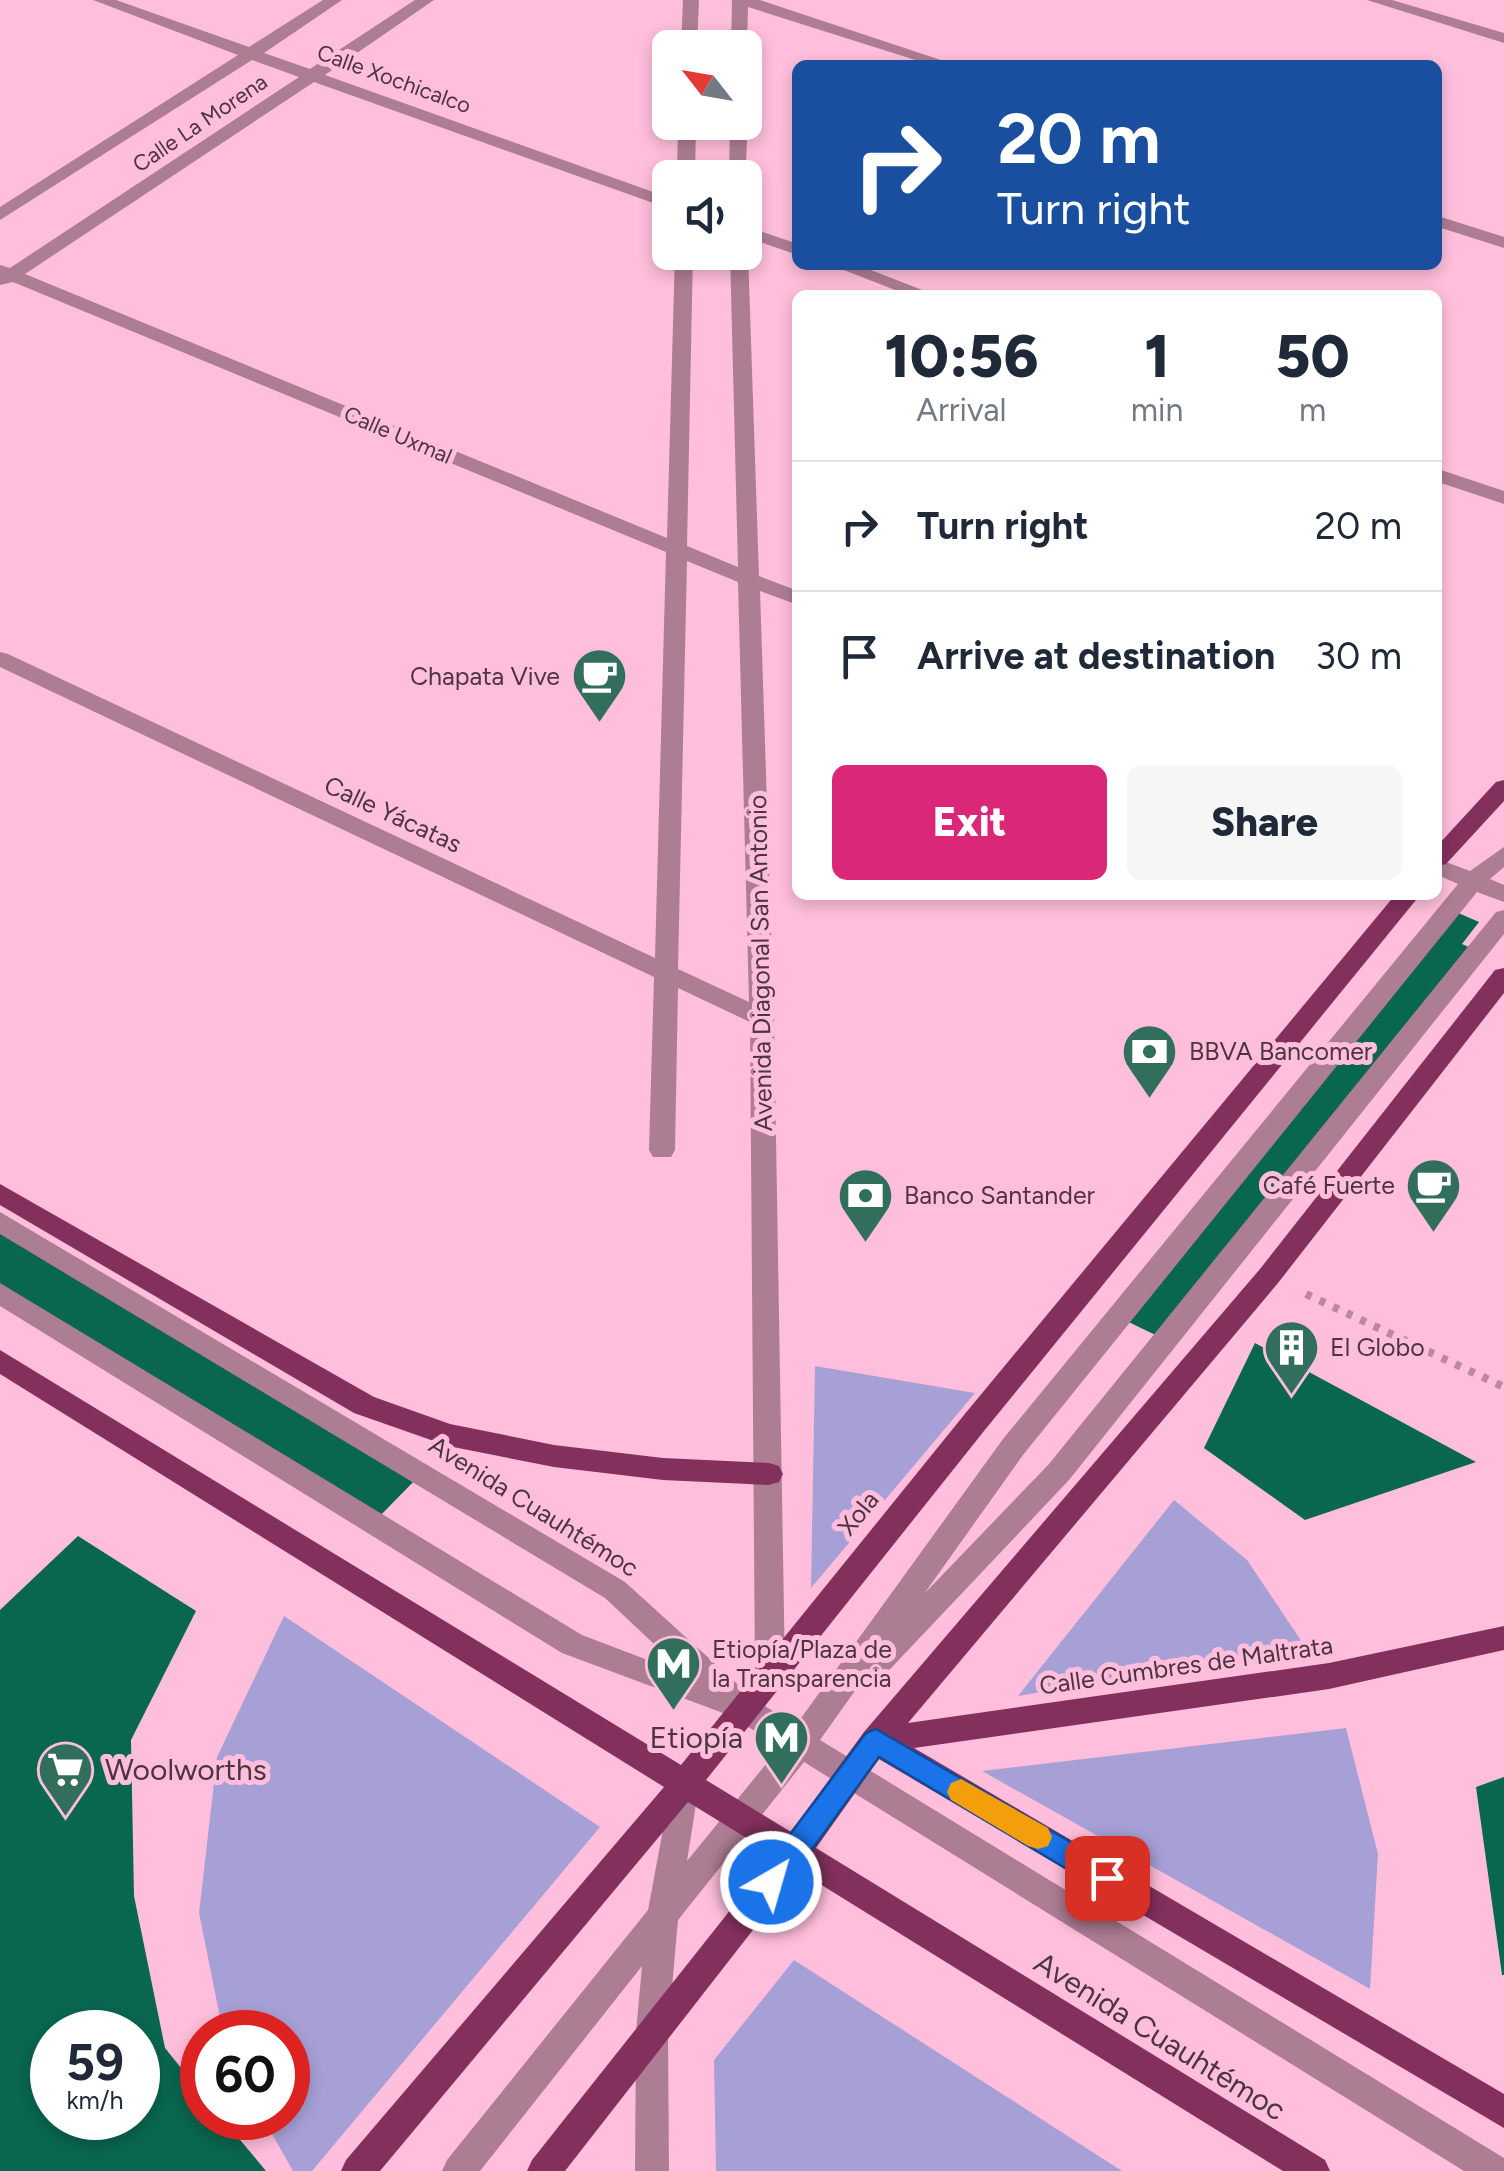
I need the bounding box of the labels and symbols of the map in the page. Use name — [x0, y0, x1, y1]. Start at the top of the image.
north arrow — [652, 30, 762, 140]
street label: Calle Xochicalco — [313, 39, 475, 119]
street label: Calle La Morena — [128, 68, 272, 178]
street label: Calle Uxmal — [340, 400, 456, 470]
cafe icon: Chapata Vive — [569, 646, 629, 725]
place label: Chapata Vive — [410, 661, 560, 691]
street label: Calle Yácatas — [320, 769, 466, 859]
street label: Avenida Diagonal San Antonio — [742, 794, 778, 1132]
bank icon: BBVA Bancomer — [1120, 1021, 1180, 1100]
place label: BBVA Bancomer — [1189, 1036, 1373, 1066]
cafe icon: Café Fuerte — [1404, 1155, 1464, 1234]
bank icon: Banco Santander — [835, 1165, 895, 1244]
place label: Café Fuerte — [1263, 1170, 1395, 1200]
place label: Banco Santander — [904, 1180, 1096, 1210]
building icon: El Globo — [1261, 1317, 1321, 1396]
place label: El Globo — [1330, 1332, 1425, 1362]
street label: Avenida Cuauhtémoc — [424, 1429, 644, 1583]
street label: Xola — [831, 1485, 885, 1541]
street label: Calle Cumbres de Maltrata — [1037, 1630, 1335, 1700]
metro station icon: Etiopía/Plaza de la Transparencia — [643, 1633, 703, 1712]
place label: Etiopía/Plaza de la Transparencia — [712, 1634, 892, 1693]
metro station icon: Etiopía — [752, 1707, 812, 1786]
place label: Etiopía — [650, 1719, 743, 1756]
supermarket icon: Woolworths — [36, 1739, 96, 1818]
place label: Woolworths — [105, 1751, 267, 1788]
position arrow — [719, 1830, 823, 1934]
pin — [1065, 1836, 1150, 1921]
street label: Avenida Cuauhtémoc — [1027, 1944, 1293, 2128]
speed limit sign: 60 — [180, 2010, 310, 2140]

